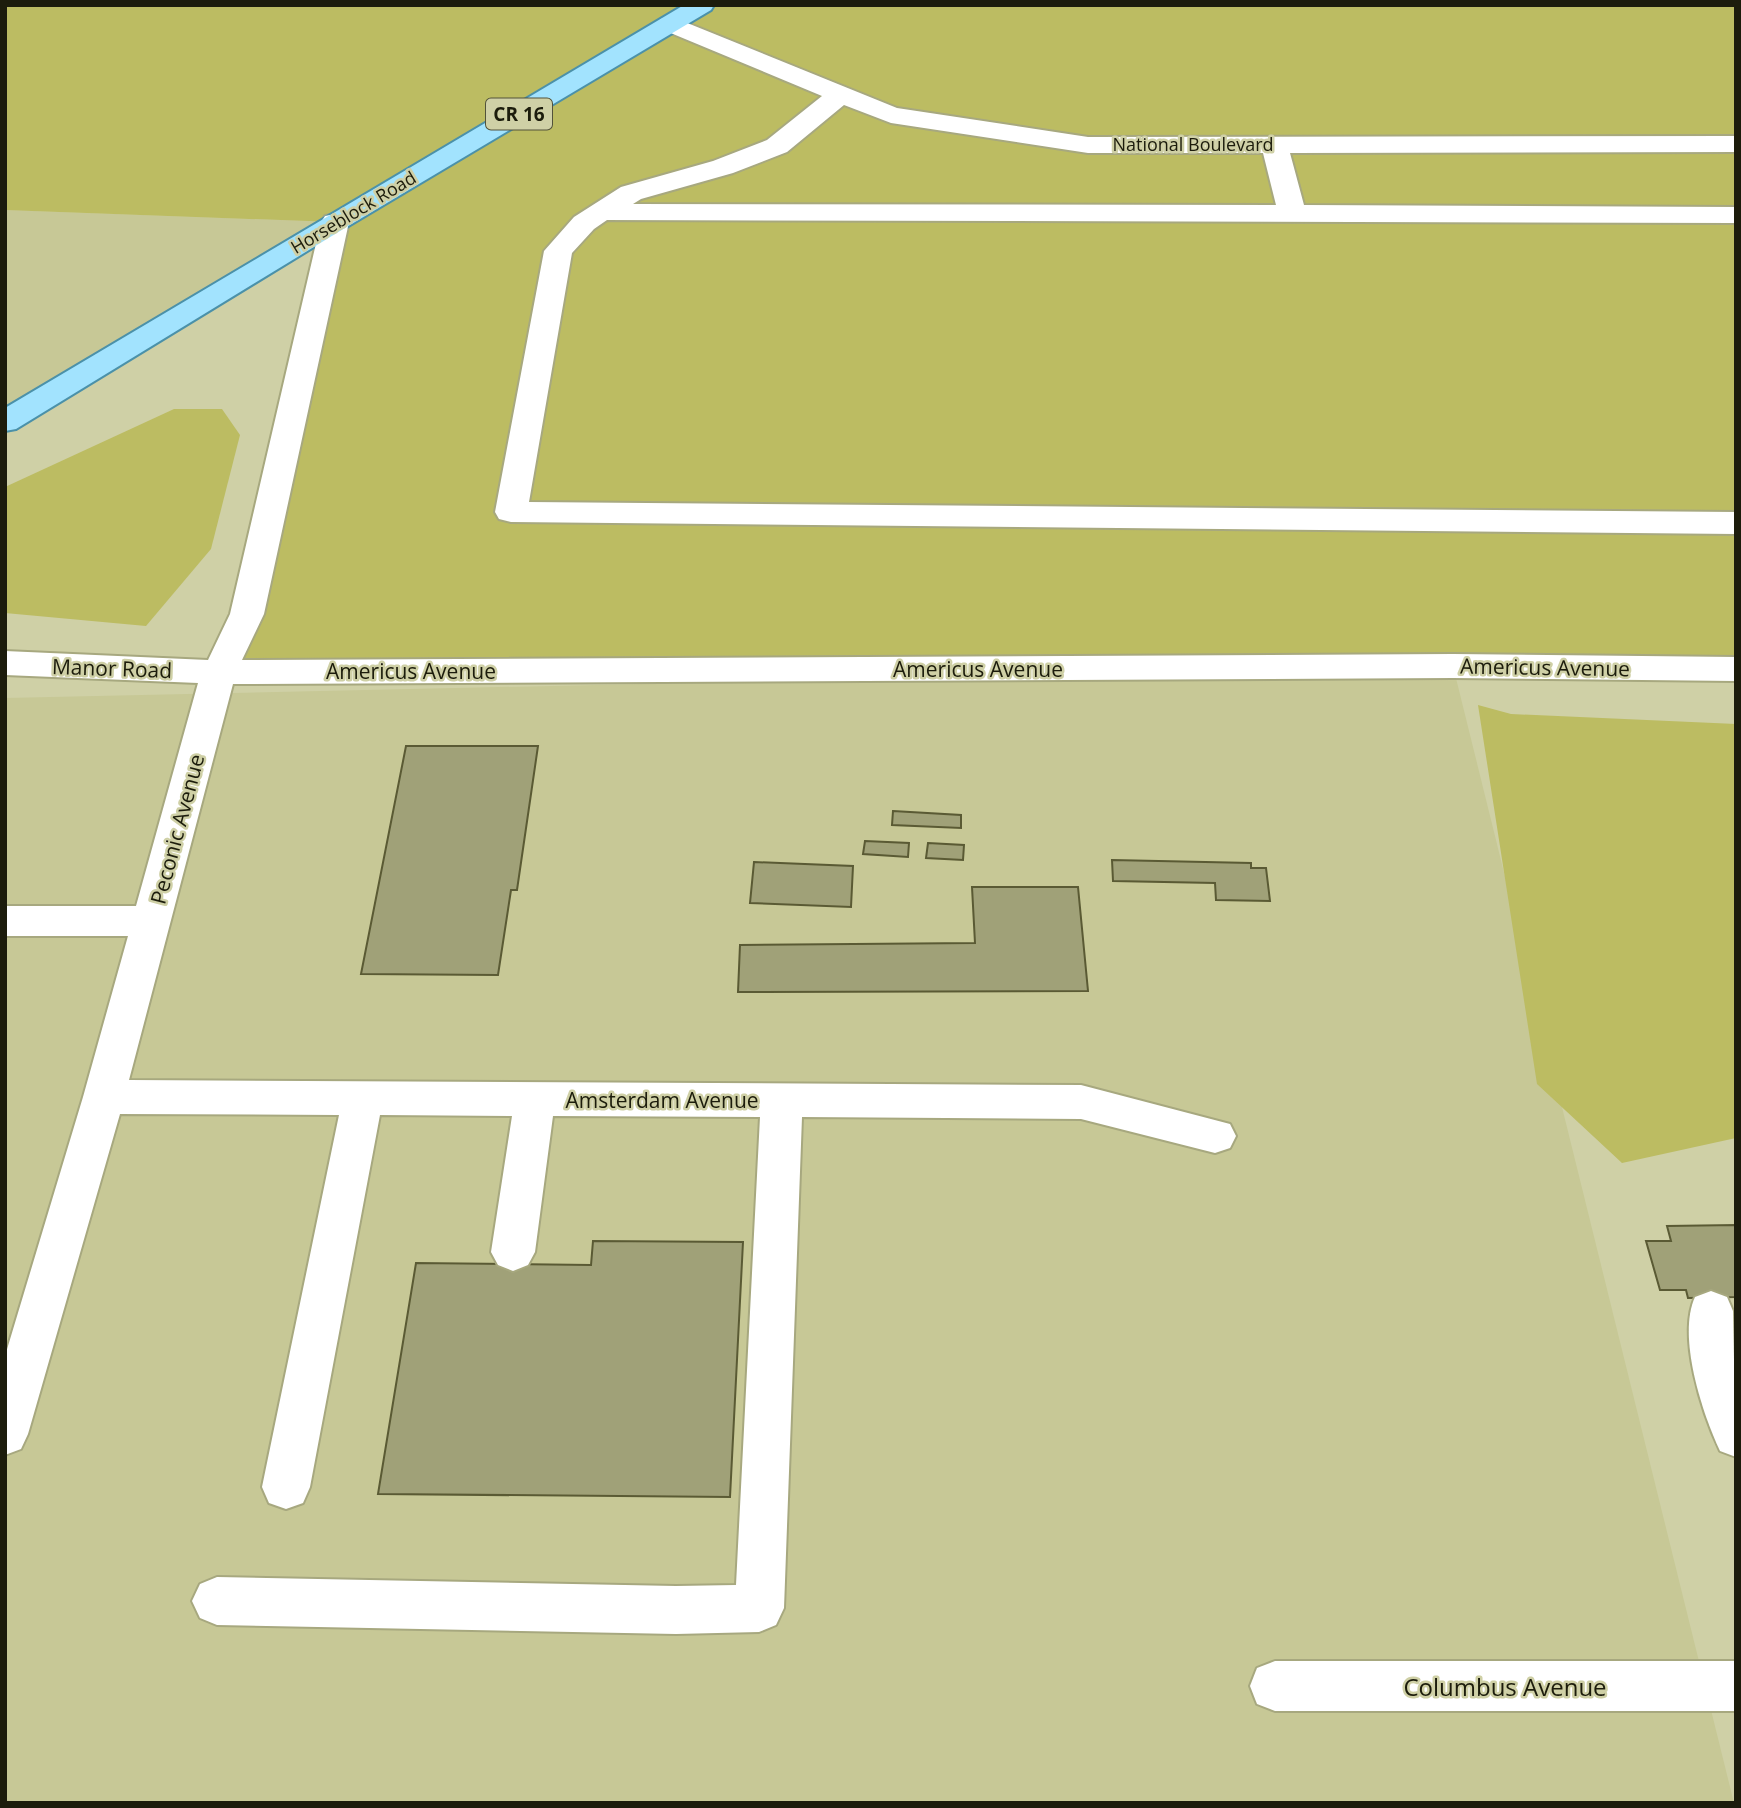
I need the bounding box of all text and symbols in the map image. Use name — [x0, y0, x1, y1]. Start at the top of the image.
road number: CR 16 — [486, 98, 552, 130]
street label: National Boulevard — [1112, 132, 1274, 156]
street label: Horseblock Road — [286, 165, 420, 259]
street label: Manor Road — [51, 652, 173, 684]
street label: Americus Avenue — [1460, 652, 1630, 682]
street label: Americus Avenue — [893, 655, 1063, 683]
street label: Americus Avenue — [326, 657, 496, 685]
street label: Peconic Avenue — [144, 751, 210, 907]
street label: Amsterdam Avenue — [565, 1086, 759, 1114]
street label: Columbus Avenue — [1403, 1670, 1607, 1703]

